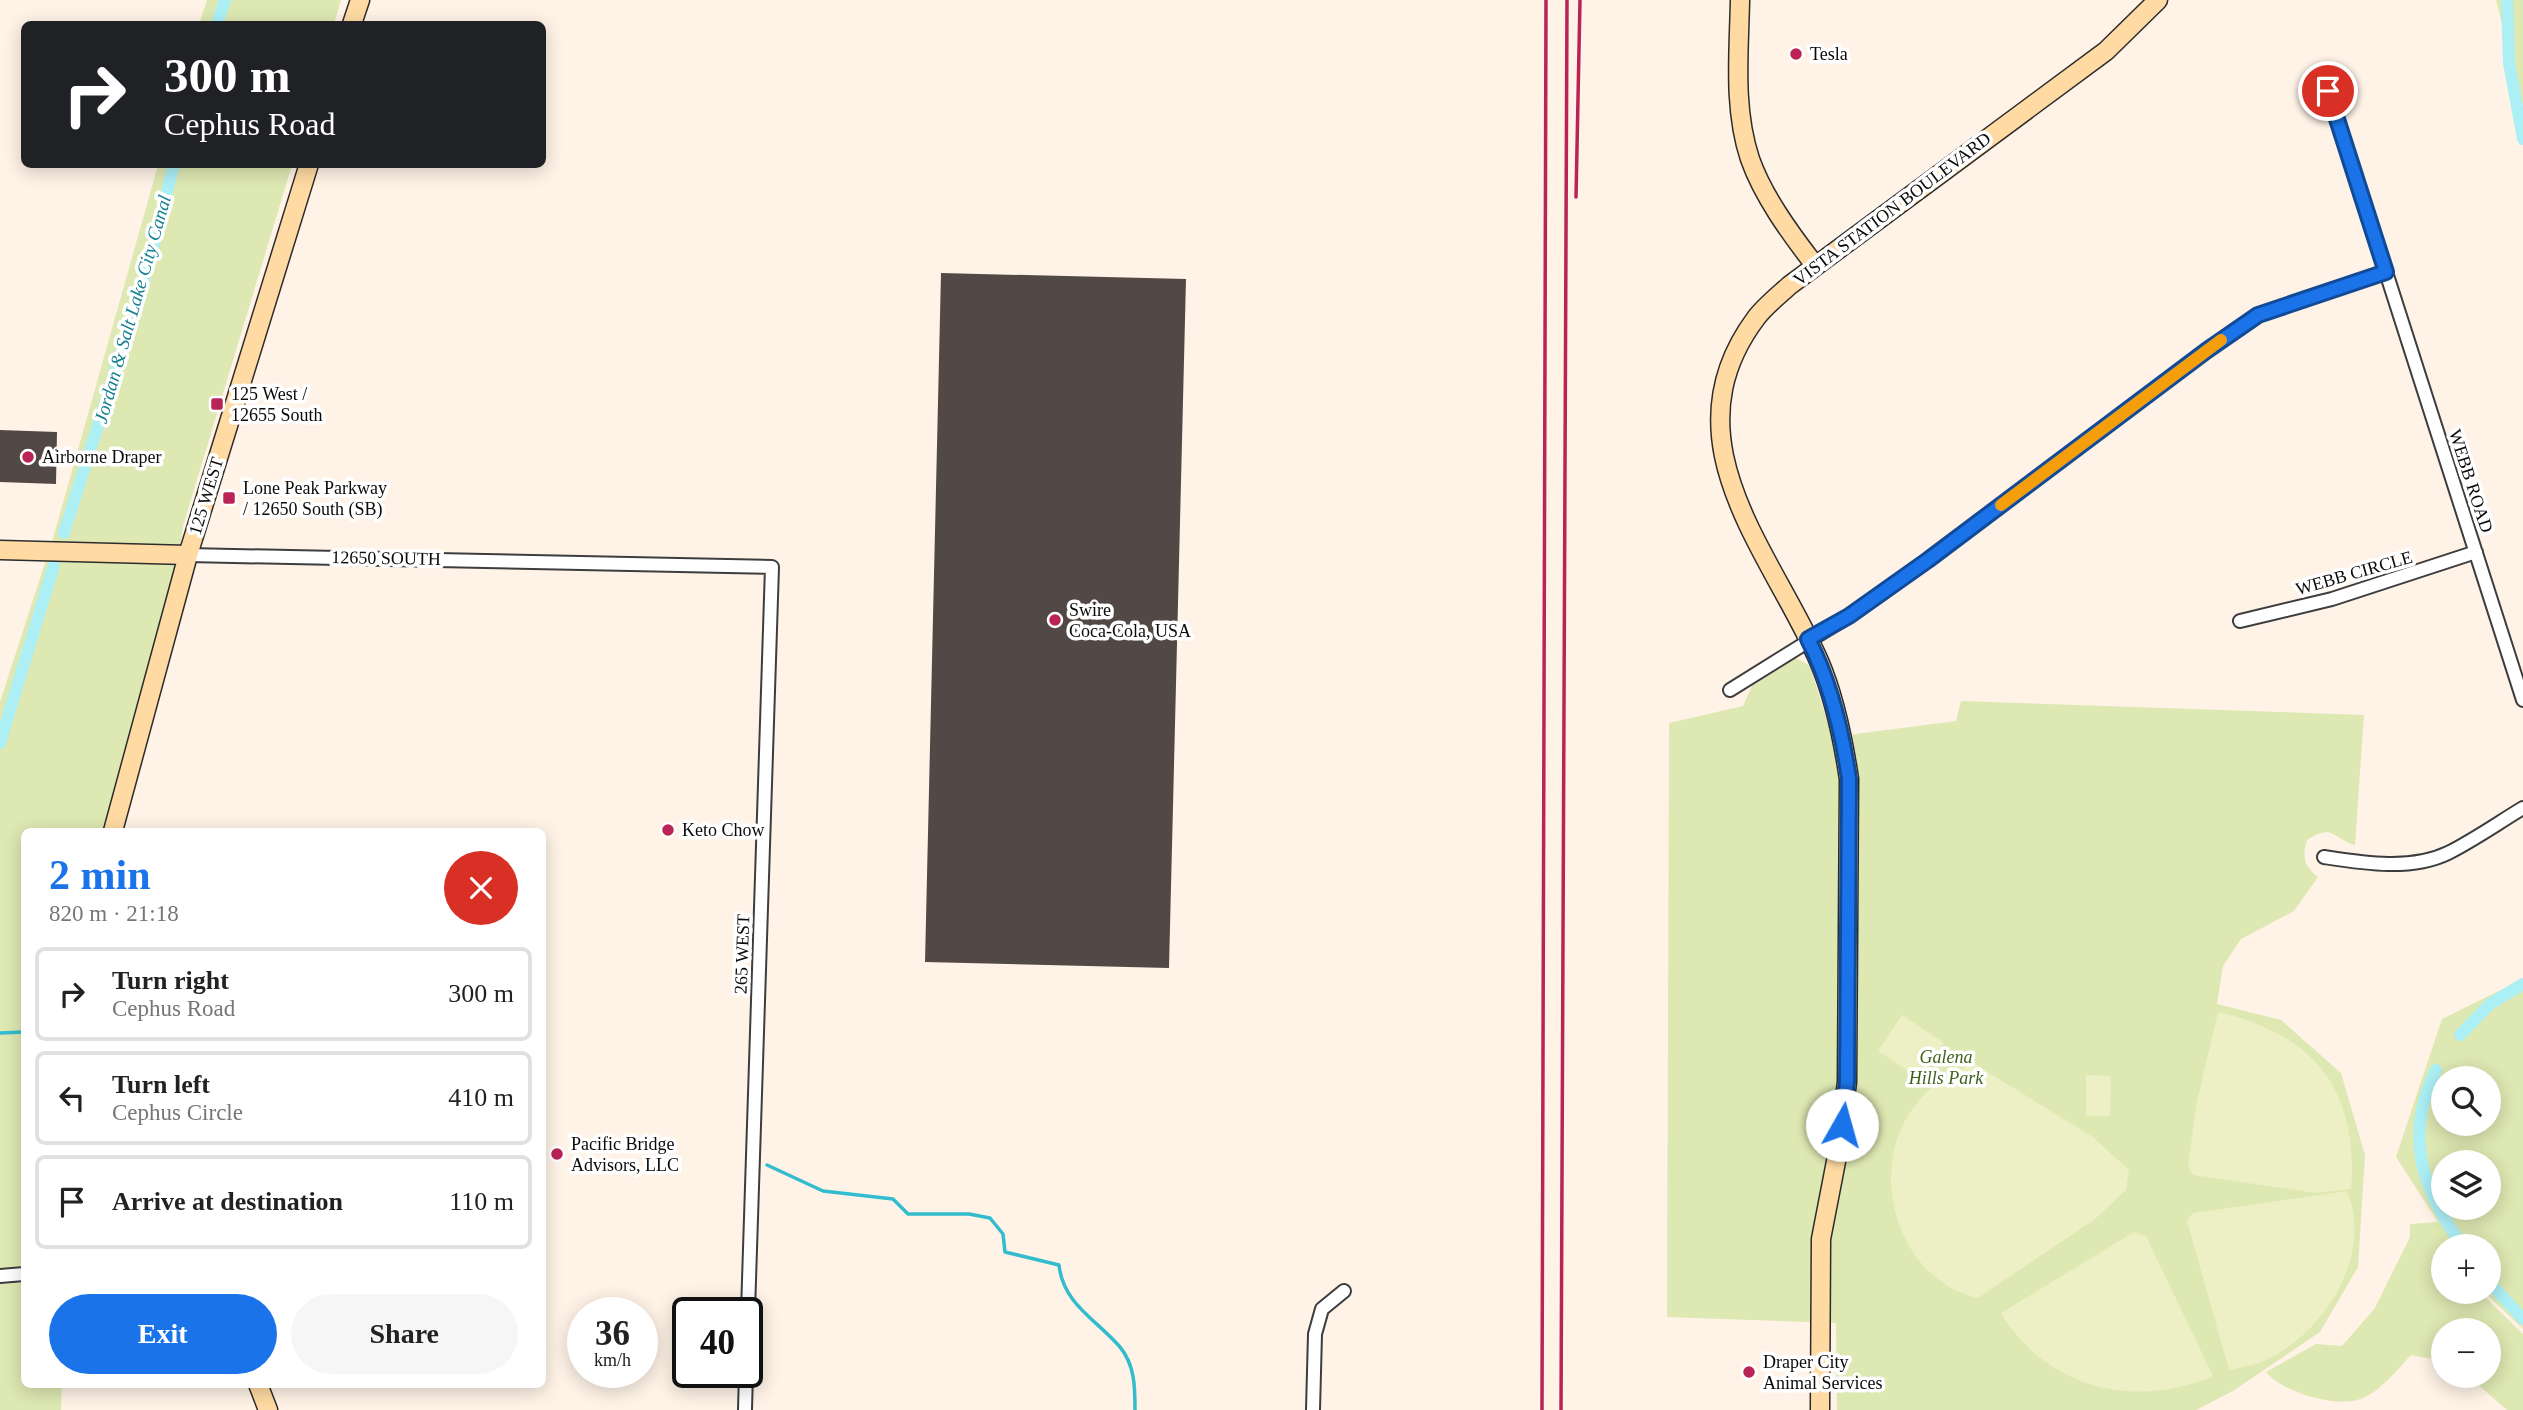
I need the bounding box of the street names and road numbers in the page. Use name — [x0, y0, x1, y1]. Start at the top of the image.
street label: VISTA STATION BOULEVARD — [1789, 128, 1995, 290]
street label: WEBB ROAD — [2445, 427, 2497, 535]
street label: 125 WEST — [185, 455, 227, 537]
street label: 12650 SOUTH — [331, 547, 441, 569]
street label: WEBB CIRCLE — [2293, 547, 2415, 599]
street label: 265 WEST — [731, 914, 753, 994]

